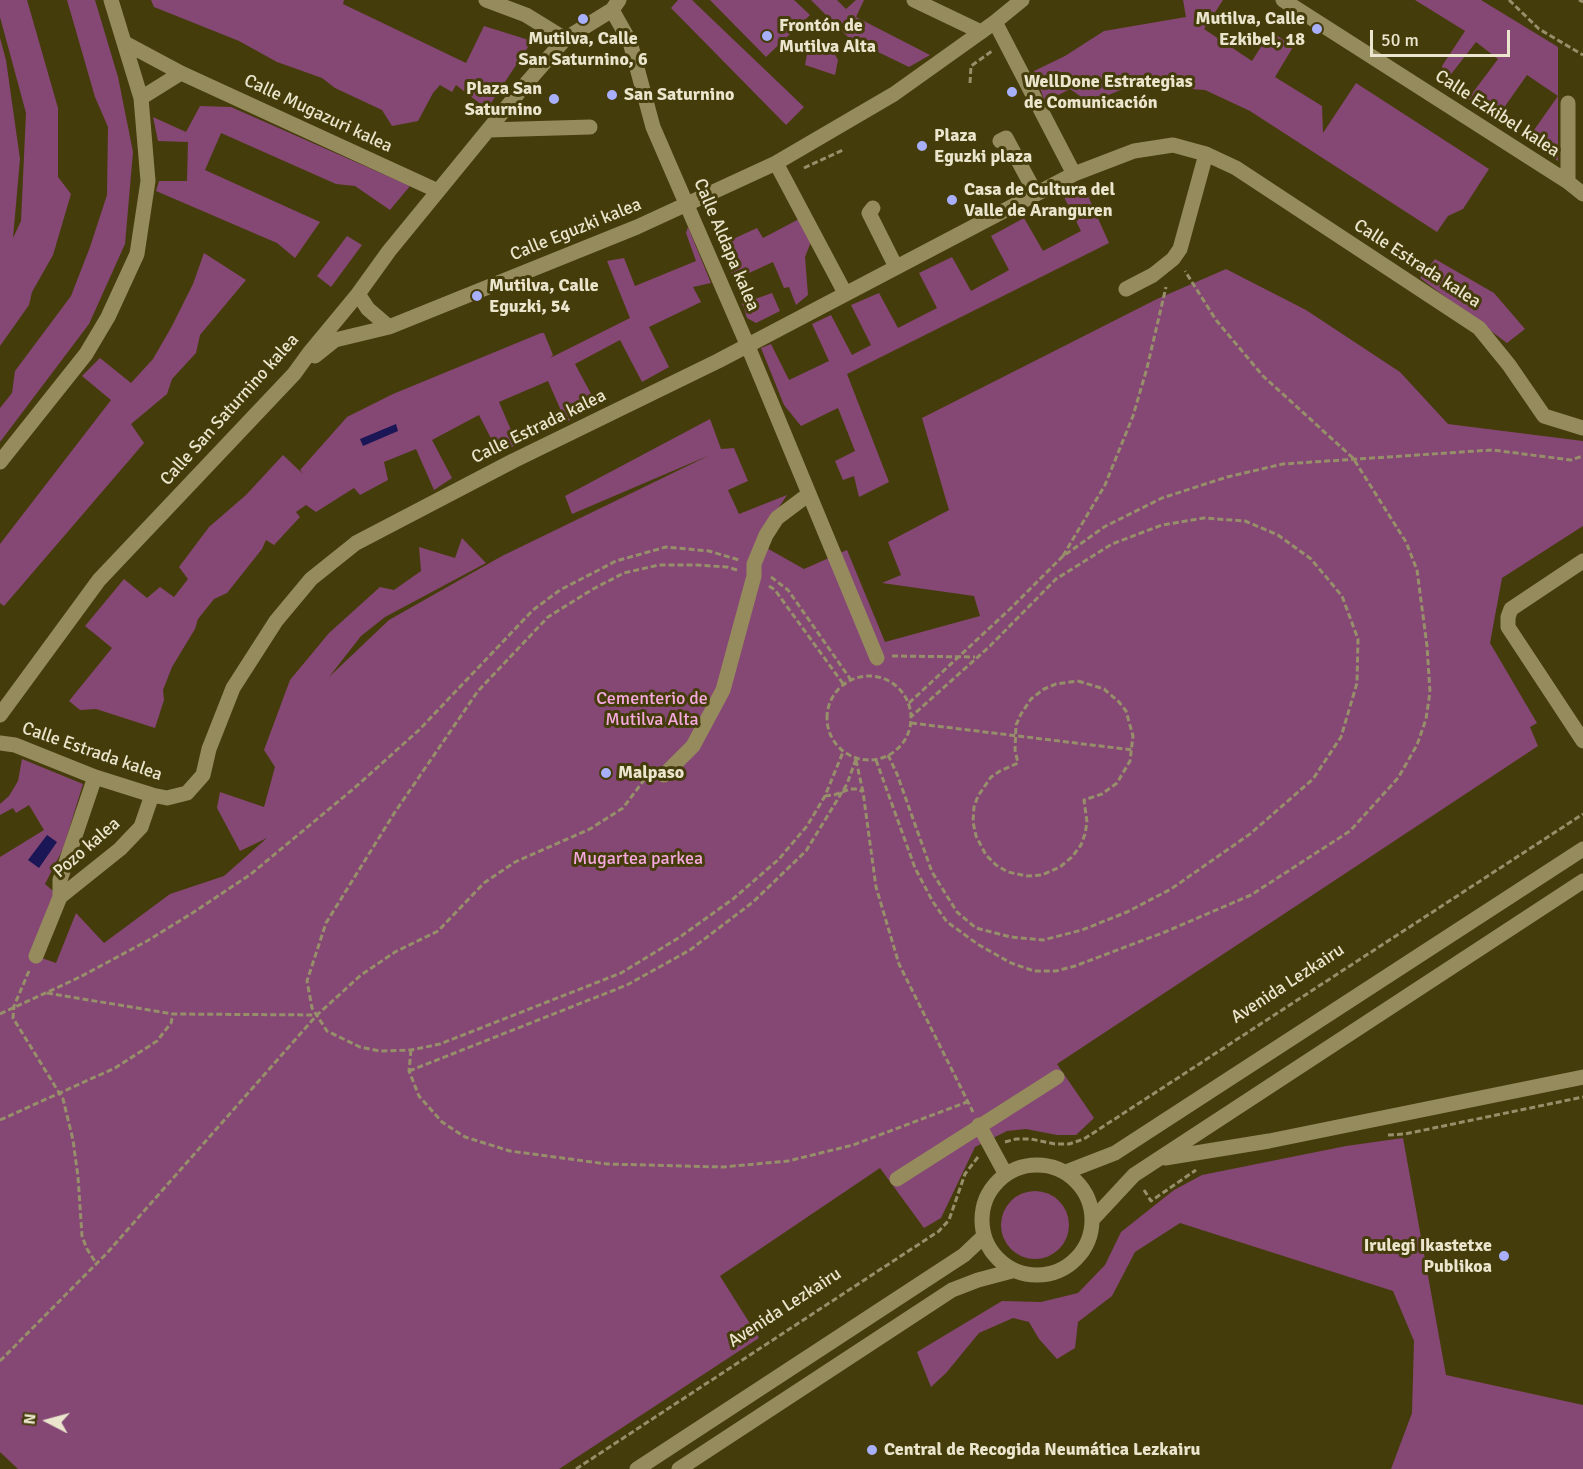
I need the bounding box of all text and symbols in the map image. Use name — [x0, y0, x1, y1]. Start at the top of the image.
place label: Mutilva, Calle Ezkibel, 18 — [1195, 8, 1305, 50]
marker: Mutilva, Calle San Saturnino, 6 — [576, 12, 590, 26]
place label: Frontón de Mutilva Alta — [779, 15, 876, 57]
scale bar — [1373, 18, 1512, 56]
marker: Mutilva, Calle Ezkibel, 18 — [1310, 22, 1324, 36]
place label: Mutilva, Calle San Saturnino, 6 — [518, 28, 648, 70]
marker: Frontón de Mutilva Alta — [760, 29, 774, 43]
text: 50 m — [1381, 29, 1419, 51]
street label: Calle Ezkibel kalea — [1431, 66, 1563, 162]
street label: Calle Mugazuri kalea — [240, 70, 396, 158]
place label: WellDone Estrategias de Comunicación — [1024, 71, 1193, 113]
place label: Plaza San Saturnino — [465, 78, 542, 121]
place label: San Saturnino — [624, 84, 734, 106]
marker: WellDone Estrategias de Comunicación — [1005, 85, 1019, 99]
marker: San Saturnino — [605, 88, 619, 102]
marker: Plaza San Saturnino — [547, 92, 561, 106]
place label: Plaza Eguzki plaza — [934, 125, 1032, 168]
marker: Plaza Eguzki plaza — [915, 139, 929, 153]
street label: Calle Aldapa kalea — [688, 176, 764, 314]
place label: Casa de Cultura del Valle de Aranguren — [964, 179, 1115, 222]
marker: Casa de Cultura del Valle de Aranguren — [945, 193, 959, 207]
street label: Calle Eguzki kalea — [507, 194, 645, 266]
street label: Calle Estrada kalea — [1349, 215, 1485, 313]
place label: Mutilva, Calle Eguzki, 54 — [489, 275, 599, 318]
marker: Mutilva, Calle Eguzki, 54 — [470, 289, 484, 303]
street label: Calle San Saturnino kalea — [156, 330, 304, 490]
street label: Calle Estrada kalea — [468, 385, 610, 469]
park label: Cementerio de Mutilva Alta — [596, 688, 708, 730]
street label: Calle Estrada kalea — [19, 718, 165, 786]
place label: Malpaso — [618, 762, 684, 784]
marker: Malpaso — [599, 766, 613, 780]
street label: Pozo kalea — [49, 813, 125, 883]
park label: Mugartea parkea — [573, 848, 703, 870]
street label: Avenida Lezkairu — [1227, 939, 1349, 1029]
place label: Irulegi Ikastetxe Publikoa — [1364, 1235, 1492, 1278]
marker: Irulegi Ikastetxe Publikoa — [1497, 1249, 1511, 1263]
street label: Avenida Lezkairu — [724, 1263, 846, 1353]
north arrow — [18, 1391, 78, 1451]
text: N — [20, 1413, 41, 1426]
place label: Central de Recogida Neumática Lezkairu — [884, 1439, 1200, 1461]
marker: Central de Recogida Neumática Lezkairu — [865, 1443, 879, 1457]

